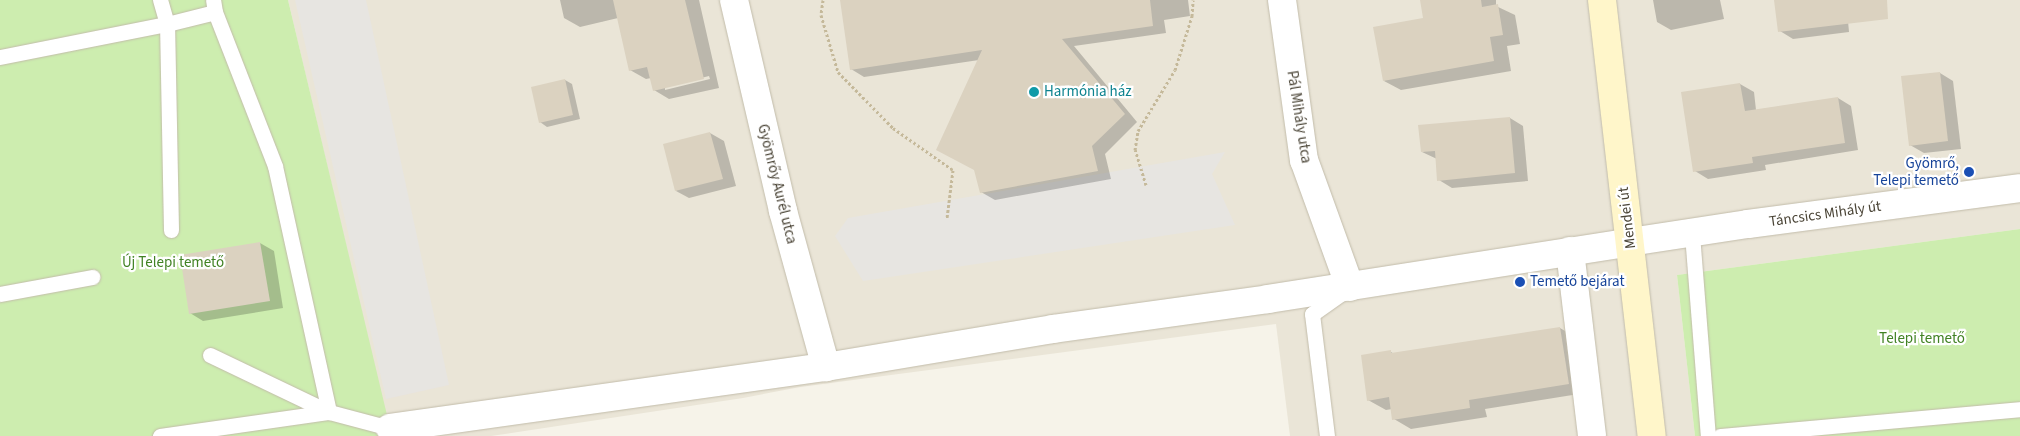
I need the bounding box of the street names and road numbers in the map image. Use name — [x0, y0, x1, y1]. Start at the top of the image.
street label: Pál Mihály utca — [1283, 69, 1315, 165]
street label: Gyömrőy Aurél utca — [753, 122, 801, 246]
street label: Mendei út — [1614, 186, 1640, 250]
street label: Táncsics Mihály út — [1768, 197, 1882, 231]

